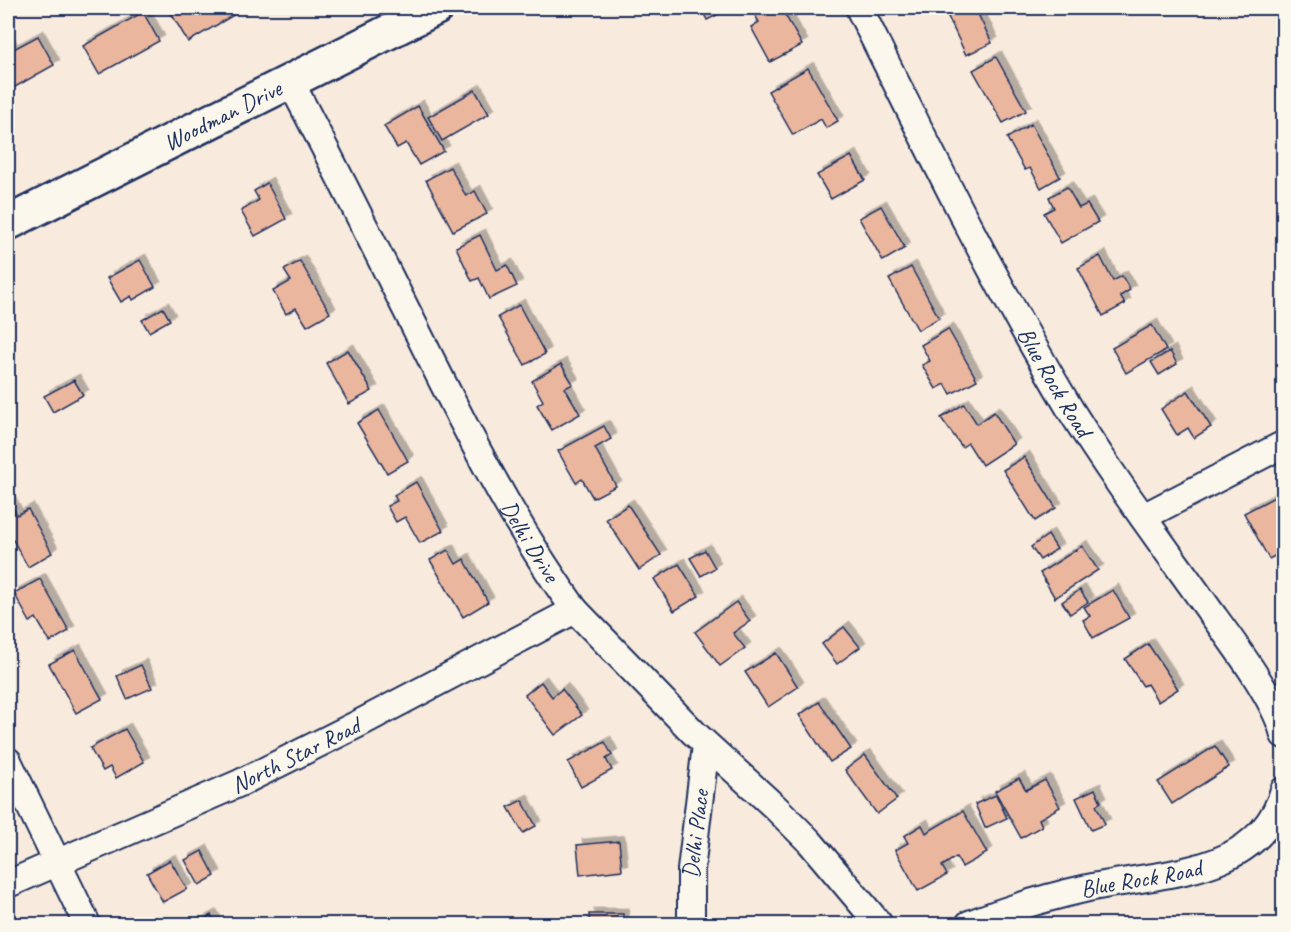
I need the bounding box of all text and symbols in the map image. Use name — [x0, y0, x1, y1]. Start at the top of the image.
street label: Woodman Drive — [159, 72, 288, 157]
street label: Blue Rock Road — [1011, 322, 1100, 445]
street label: Delhi Drive — [493, 495, 568, 589]
street label: North Star Road — [227, 709, 368, 800]
street label: Delhi Place — [676, 786, 716, 879]
street label: Blue Rock Road — [1077, 852, 1208, 904]

